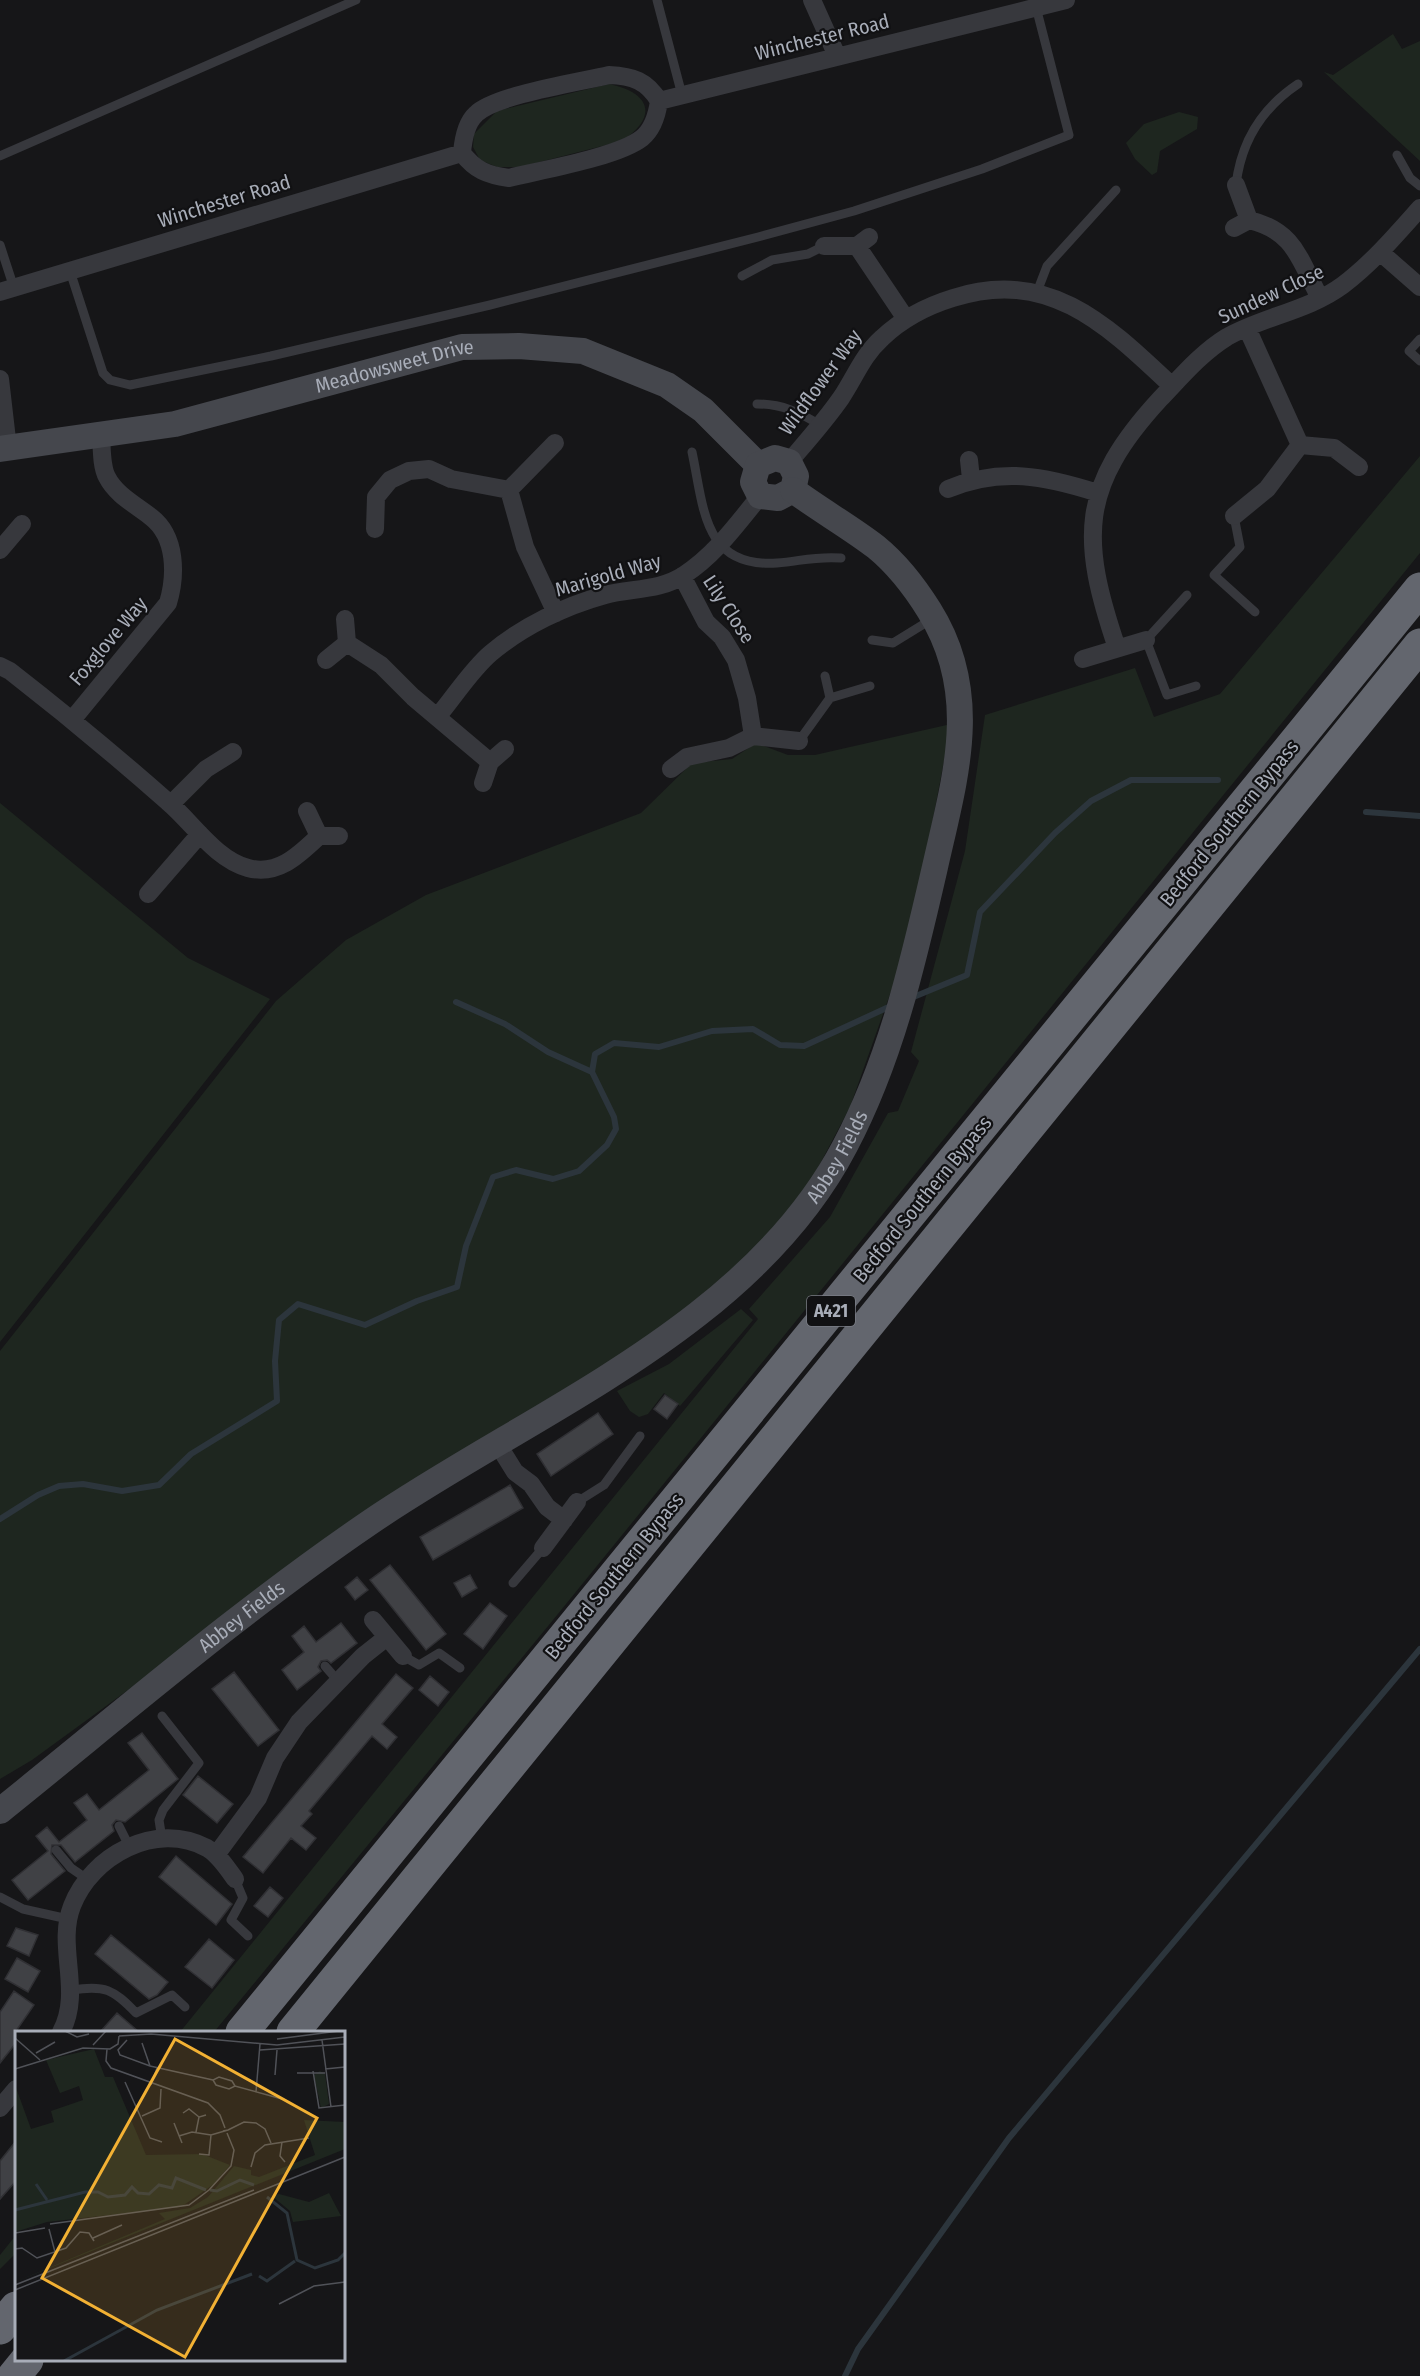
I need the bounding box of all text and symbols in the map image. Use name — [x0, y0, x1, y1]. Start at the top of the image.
street label: Winchester Road — [752, 9, 892, 65]
street label: Winchester Road — [155, 169, 293, 233]
street label: Sundew Close — [1215, 259, 1327, 329]
street label: Wildflower Way — [774, 324, 866, 440]
street label: Meadowsweet Drive — [313, 335, 474, 398]
street label: Marigold Way — [552, 548, 664, 602]
street label: Lily Close — [698, 570, 760, 648]
street label: Foxglove Way — [64, 592, 152, 690]
street label: Bedford Southern Bypass — [1155, 735, 1303, 911]
street label: Abbey Fields — [801, 1107, 873, 1208]
street label: Bedford Southern Bypass — [848, 1111, 996, 1287]
road number: A421 — [807, 1296, 855, 1326]
street label: Bedford Southern Bypass — [540, 1488, 688, 1664]
street label: Abbey Fields — [193, 1576, 289, 1658]
inset map — [15, 2031, 345, 2361]

